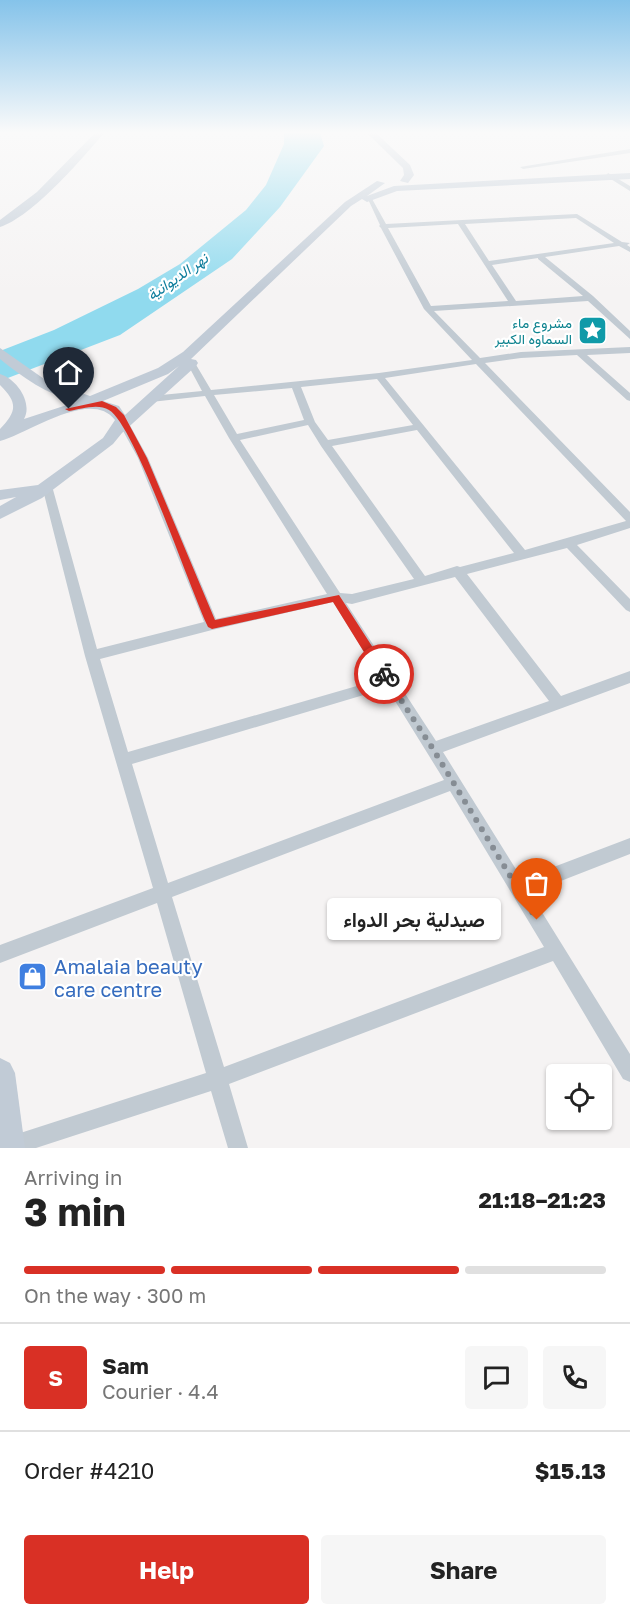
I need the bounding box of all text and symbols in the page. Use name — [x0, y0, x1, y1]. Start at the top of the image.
water label: نهر الديوانية — [143, 248, 212, 304]
place label: مشروع ماء السماوه الكبير — [494, 314, 572, 348]
place icon: مشروع ماء السماوه الكبير — [577, 314, 609, 346]
pin — [43, 347, 94, 409]
icon: home — [52, 356, 85, 389]
courier — [354, 644, 414, 704]
icon: bike — [368, 658, 401, 691]
pin — [511, 858, 562, 920]
icon: bag — [520, 867, 553, 900]
callout: صيدلية بحر الدواء — [327, 899, 501, 941]
text: صيدلية بحر الدواء — [343, 907, 485, 931]
place label: Amalaia beauty care centre — [54, 954, 203, 1001]
shop icon: Amalaia beauty care centre — [17, 961, 49, 993]
map controls — [546, 1064, 612, 1130]
button: locate — [546, 1064, 612, 1130]
text: Arriving in — [24, 1165, 122, 1189]
text: 21:18–21:23 — [479, 1186, 606, 1213]
text: 3 min — [24, 1188, 126, 1235]
text: On the way · 300 m — [24, 1283, 206, 1307]
button: chat — [465, 1346, 528, 1409]
button: phone — [543, 1346, 606, 1409]
text: Sam — [102, 1352, 149, 1379]
text: S — [48, 1364, 63, 1391]
text: Courier · 4.4 — [102, 1379, 219, 1403]
text: Order #4210 — [24, 1457, 154, 1484]
text: $15.13 — [535, 1457, 606, 1484]
button: Help — [24, 1535, 309, 1604]
button: Share — [321, 1535, 606, 1604]

